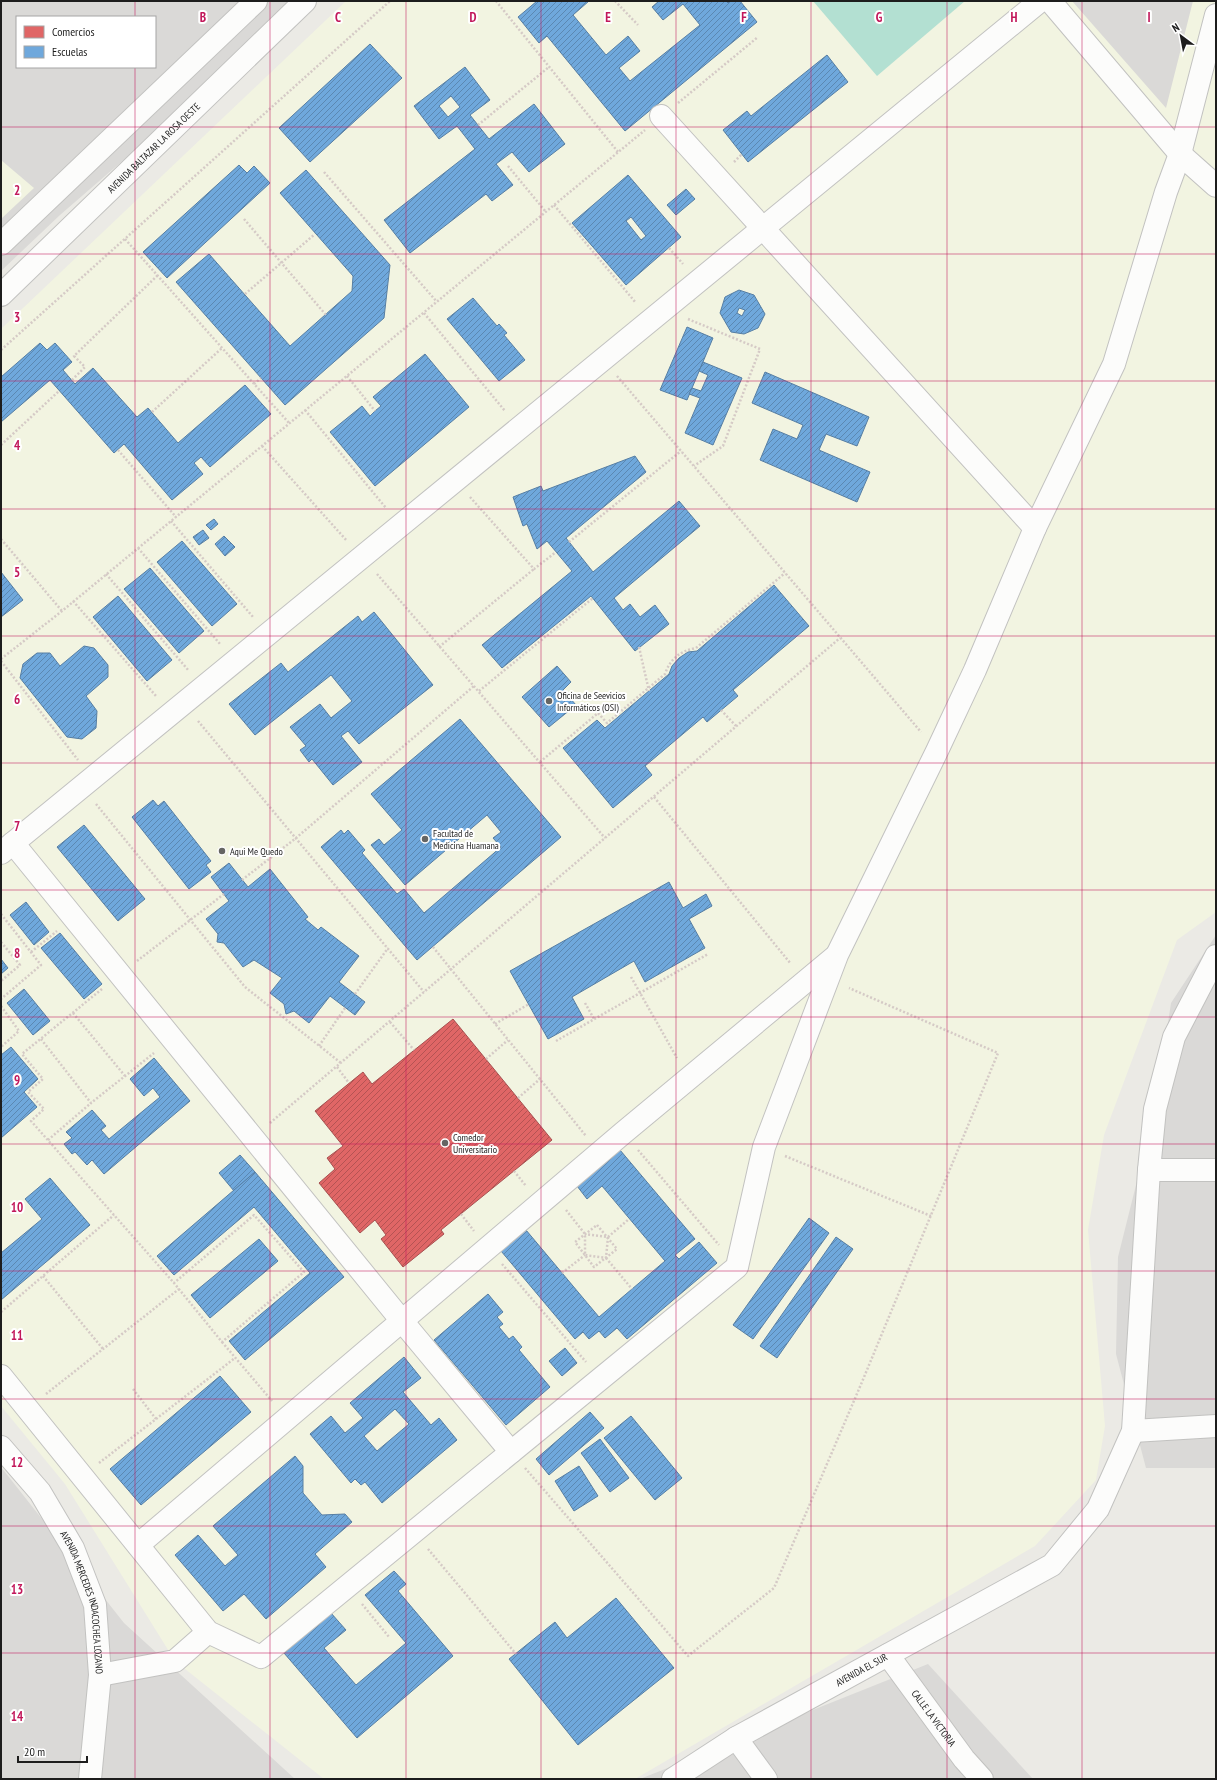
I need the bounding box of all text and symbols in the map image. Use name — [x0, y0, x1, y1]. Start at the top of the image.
text: B — [200, 9, 206, 26]
text: C — [335, 9, 341, 26]
text: D — [470, 9, 477, 26]
text: E — [605, 9, 611, 26]
text: F — [741, 9, 747, 26]
text: G — [876, 9, 883, 26]
text: H — [1011, 9, 1018, 26]
text: I — [1147, 9, 1151, 26]
legend — [16, 16, 156, 68]
north arrow — [1161, 16, 1201, 56]
text: N — [1169, 20, 1182, 35]
text: Comercios — [52, 24, 95, 39]
text: Escuelas — [52, 44, 87, 59]
street label: AVENIDA BALTAZAR LA ROSA OESTE — [105, 100, 203, 196]
text: 2 — [14, 182, 20, 199]
text: 3 — [14, 309, 20, 326]
text: 4 — [14, 437, 21, 454]
text: 5 — [14, 564, 20, 581]
place label: Oficina de Seevicios Informáticos (OSI) — [557, 689, 626, 714]
text: 6 — [14, 691, 20, 708]
marker: Oficina de Seevicios Informáticos (OSI) — [544, 696, 554, 706]
text: 7 — [14, 818, 20, 835]
place label: Facultad de Medicina Huamana — [433, 827, 499, 852]
marker: Facultad de Medicina Huamana — [420, 834, 430, 844]
place label: Aqui Me Quedo — [230, 845, 283, 858]
marker: Aqui Me Quedo — [217, 846, 227, 856]
text: 8 — [14, 945, 20, 962]
text: 9 — [14, 1072, 20, 1089]
place label: Comedor Universitario — [453, 1131, 497, 1156]
marker: Comedor Universitario — [440, 1138, 450, 1148]
text: 10 — [11, 1199, 23, 1216]
text: 11 — [11, 1327, 23, 1344]
text: 12 — [11, 1454, 23, 1471]
street label: AVENIDA MERCEDES INDACOCHEA LOZANO — [57, 1528, 106, 1675]
text: 13 — [11, 1581, 23, 1598]
street label: AVENIDA EL SUR — [833, 1650, 890, 1689]
street label: CALLE LA VICTORIA — [909, 1687, 959, 1749]
text: 14 — [11, 1708, 24, 1725]
scale bar — [18, 1738, 87, 1764]
text: 20 m — [24, 1744, 45, 1759]

